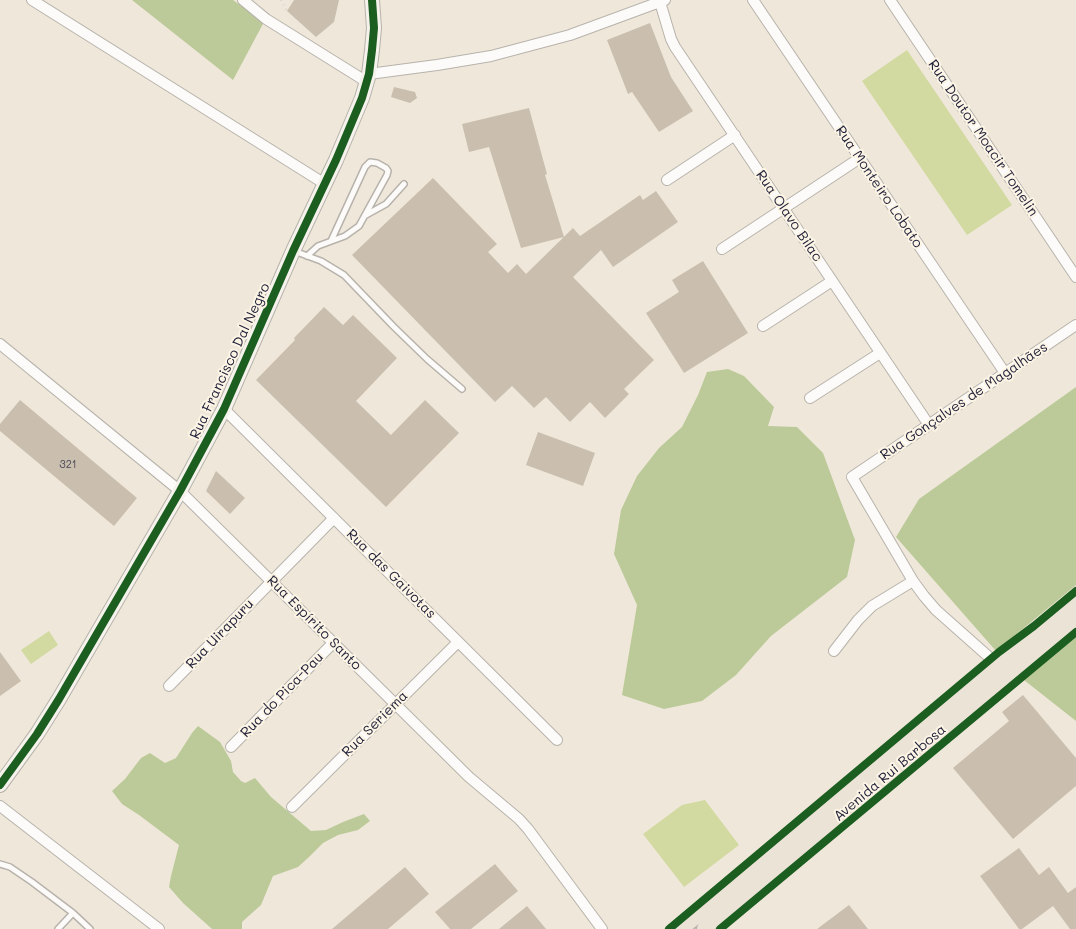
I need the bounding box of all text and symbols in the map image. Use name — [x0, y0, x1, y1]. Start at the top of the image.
street label: Rua Doutor Moacir Tomelin — [924, 57, 1042, 219]
street label: Rua Monteiro Lobato — [832, 123, 926, 251]
street label: Rua Olavo Bilac — [752, 167, 826, 265]
street label: Rua Francisco Dal Negro — [186, 280, 274, 442]
street label: Rua Gonçalves de Magalhães — [877, 339, 1051, 463]
house number: 321 — [59, 458, 77, 472]
street label: Rua das Gaivotas — [343, 526, 439, 622]
street label: Rua Espírito Santo — [263, 572, 365, 674]
street label: Rua Uirapuru — [183, 596, 257, 672]
street label: Rua do Pica-Pau — [237, 649, 327, 741]
street label: Rua Seriema — [339, 688, 411, 760]
street label: Avenida Rui Barbosa — [831, 721, 949, 825]

